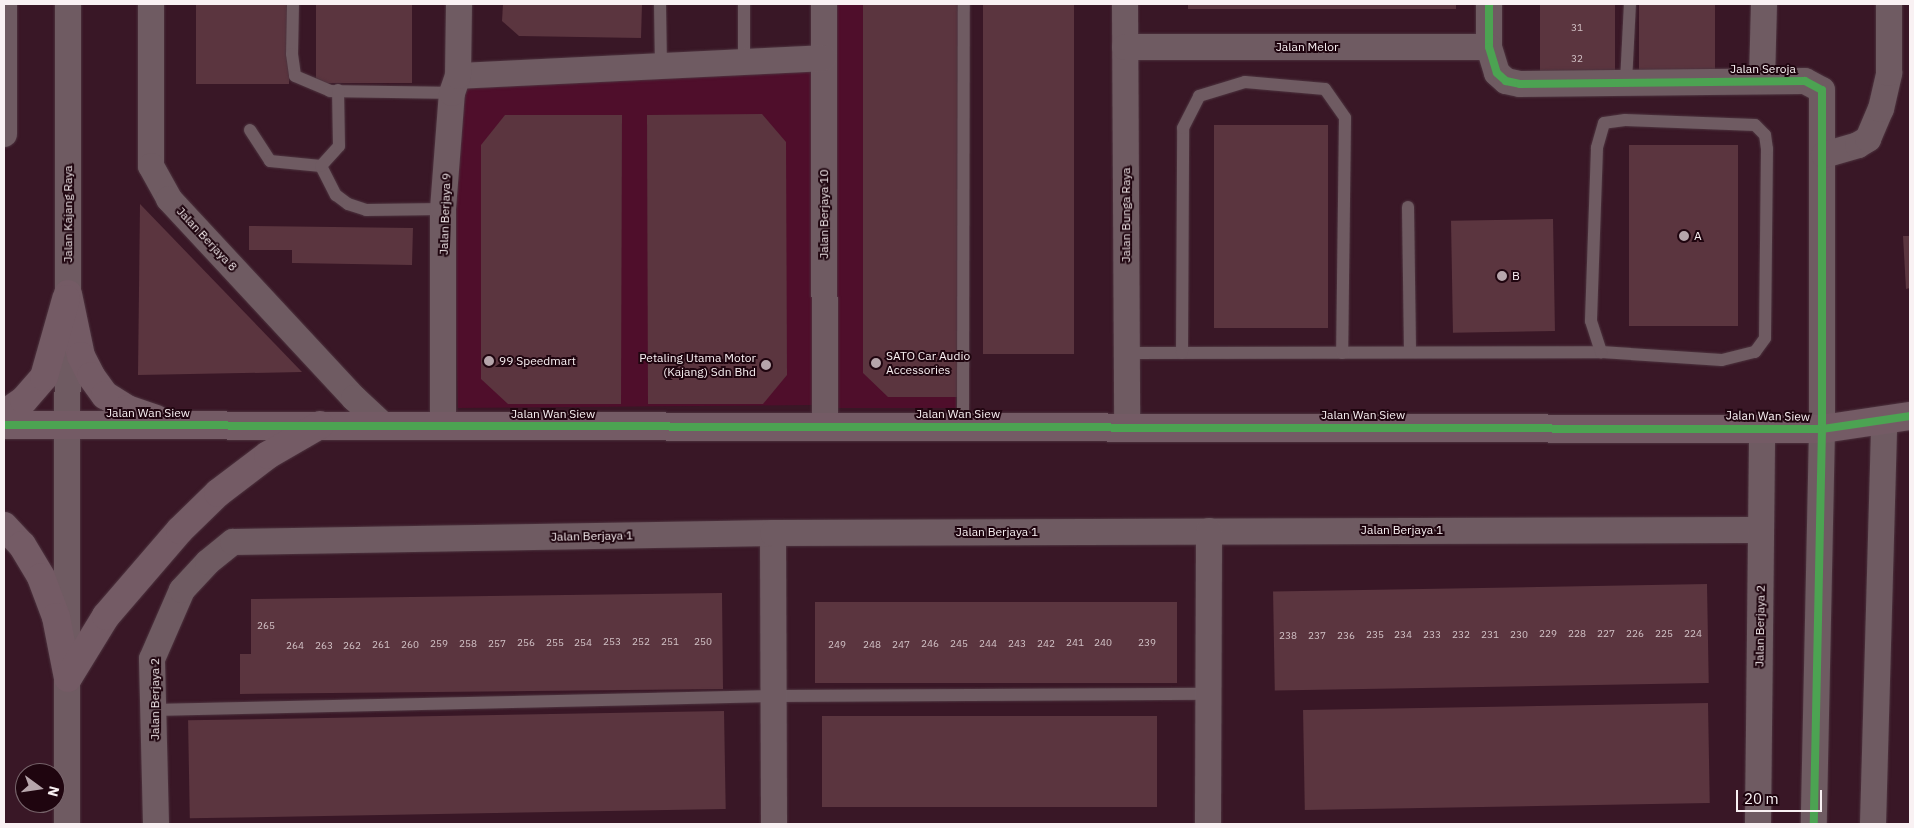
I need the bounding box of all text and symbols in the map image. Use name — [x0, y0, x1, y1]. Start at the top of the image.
house number: 31 — [1571, 22, 1583, 34]
street label: Jalan Melor — [1276, 40, 1338, 54]
house number: 32 — [1571, 53, 1583, 65]
street label: Jalan Seroja — [1730, 62, 1796, 76]
street label: Jalan Kajang Raya — [61, 165, 75, 263]
street label: Jalan Bunga Raya — [1119, 168, 1133, 262]
street label: Jalan Berjaya 10 — [817, 169, 831, 259]
street label: Jalan Berjaya 9 — [436, 173, 454, 255]
street label: Jalan Berjaya 8 — [174, 204, 240, 274]
place label: A — [1694, 229, 1702, 243]
marker: A — [1678, 230, 1690, 242]
place label: B — [1512, 269, 1520, 283]
marker: B — [1496, 270, 1508, 282]
place label: SATO Car Audio Accessories — [886, 349, 970, 377]
place label: Petaling Utama Motor (Kajang) Sdn Bhd — [639, 351, 756, 379]
place label: 99 Speedmart — [499, 354, 576, 368]
marker: 99 Speedmart — [483, 355, 495, 367]
marker: SATO Car Audio Accessories — [870, 357, 882, 369]
marker: Petaling Utama Motor (Kajang) Sdn Bhd — [760, 359, 772, 371]
street label: Jalan Wan Siew — [106, 406, 190, 420]
street label: Jalan Wan Siew — [511, 407, 595, 421]
street label: Jalan Wan Siew — [916, 407, 1000, 421]
street label: Jalan Wan Siew — [1321, 408, 1405, 422]
street label: Jalan Wan Siew — [1726, 408, 1810, 424]
street label: Jalan Berjaya 1 — [1361, 523, 1443, 537]
street label: Jalan Berjaya 1 — [956, 525, 1038, 539]
street label: Jalan Berjaya 1 — [551, 528, 633, 544]
street label: Jalan Berjaya 2 — [1752, 585, 1768, 667]
house number: 265 — [257, 620, 275, 632]
house number: 229 — [1539, 628, 1557, 640]
house number: 228 — [1568, 628, 1586, 640]
house number: 227 — [1597, 628, 1615, 640]
house number: 226 — [1626, 628, 1644, 640]
house number: 225 — [1655, 628, 1673, 640]
house number: 224 — [1684, 628, 1702, 640]
house number: 235 — [1366, 629, 1384, 641]
house number: 234 — [1394, 629, 1412, 641]
house number: 233 — [1423, 629, 1441, 641]
house number: 232 — [1452, 629, 1470, 641]
house number: 231 — [1481, 629, 1499, 641]
house number: 230 — [1510, 629, 1528, 641]
house number: 238 — [1279, 630, 1297, 642]
house number: 237 — [1308, 630, 1326, 642]
house number: 236 — [1337, 630, 1355, 642]
house number: 253 — [603, 636, 621, 648]
house number: 252 — [632, 636, 650, 648]
house number: 251 — [661, 636, 679, 648]
house number: 250 — [694, 636, 712, 648]
house number: 256 — [517, 637, 535, 649]
house number: 255 — [546, 637, 564, 649]
house number: 254 — [574, 637, 592, 649]
house number: 241 — [1066, 637, 1084, 649]
house number: 240 — [1094, 637, 1112, 649]
house number: 239 — [1138, 637, 1156, 649]
house number: 259 — [430, 638, 448, 650]
house number: 258 — [459, 638, 477, 650]
house number: 257 — [488, 638, 506, 650]
house number: 246 — [921, 638, 939, 650]
house number: 245 — [950, 638, 968, 650]
house number: 244 — [979, 638, 997, 650]
house number: 243 — [1008, 638, 1026, 650]
house number: 242 — [1037, 638, 1055, 650]
house number: 261 — [372, 639, 390, 651]
house number: 260 — [401, 639, 419, 651]
house number: 249 — [828, 639, 846, 651]
house number: 248 — [863, 639, 881, 651]
house number: 247 — [892, 639, 910, 651]
house number: 264 — [286, 640, 304, 652]
house number: 263 — [315, 640, 333, 652]
house number: 262 — [343, 640, 361, 652]
street label: Jalan Berjaya 2 — [148, 658, 162, 740]
north arrow — [15, 763, 65, 813]
scale bar — [1739, 780, 1825, 812]
text: N — [44, 784, 64, 798]
text: 20 m — [1744, 789, 1779, 808]

